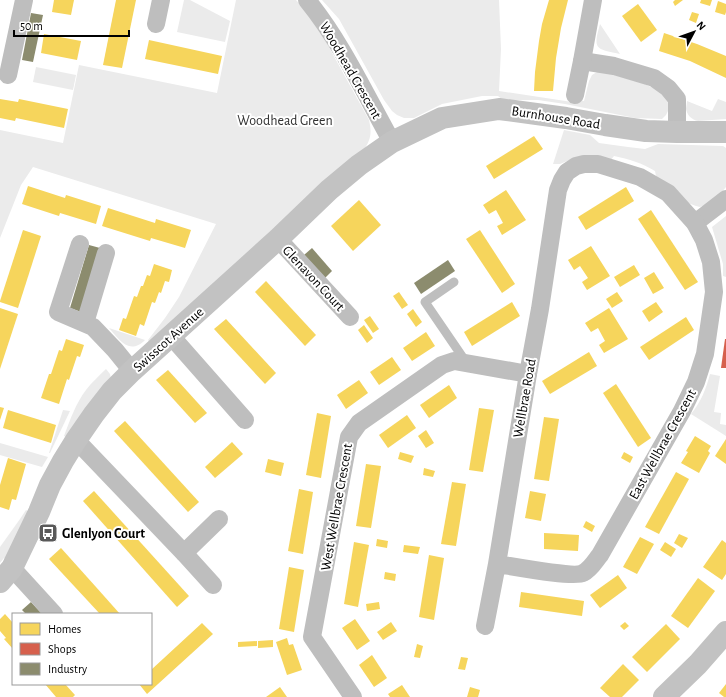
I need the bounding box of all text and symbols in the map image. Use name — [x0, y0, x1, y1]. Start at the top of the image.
scale bar — [14, 12, 129, 38]
north arrow — [674, 12, 714, 52]
text: N — [695, 19, 708, 32]
text: 50 m — [20, 20, 43, 32]
street label: Woodhead Crescent — [317, 20, 384, 122]
street label: Burnhouse Road — [511, 104, 601, 132]
park label: Woodhead Green — [237, 114, 333, 128]
street label: Glenavon Court — [280, 243, 347, 314]
street label: Swisscot Avenue — [131, 305, 207, 375]
street label: Wellbrae Road — [511, 358, 539, 439]
street label: East Wellbrae Crescent — [627, 387, 699, 502]
street label: West Wellbrae Crescent — [319, 442, 355, 572]
bus stop icon: Glenlyon Court — [37, 522, 59, 544]
place label: Glenlyon Court — [62, 527, 145, 541]
legend — [12, 613, 152, 685]
text: Homes — [48, 623, 81, 635]
text: Shops — [48, 643, 76, 655]
text: Industry — [48, 663, 87, 676]

